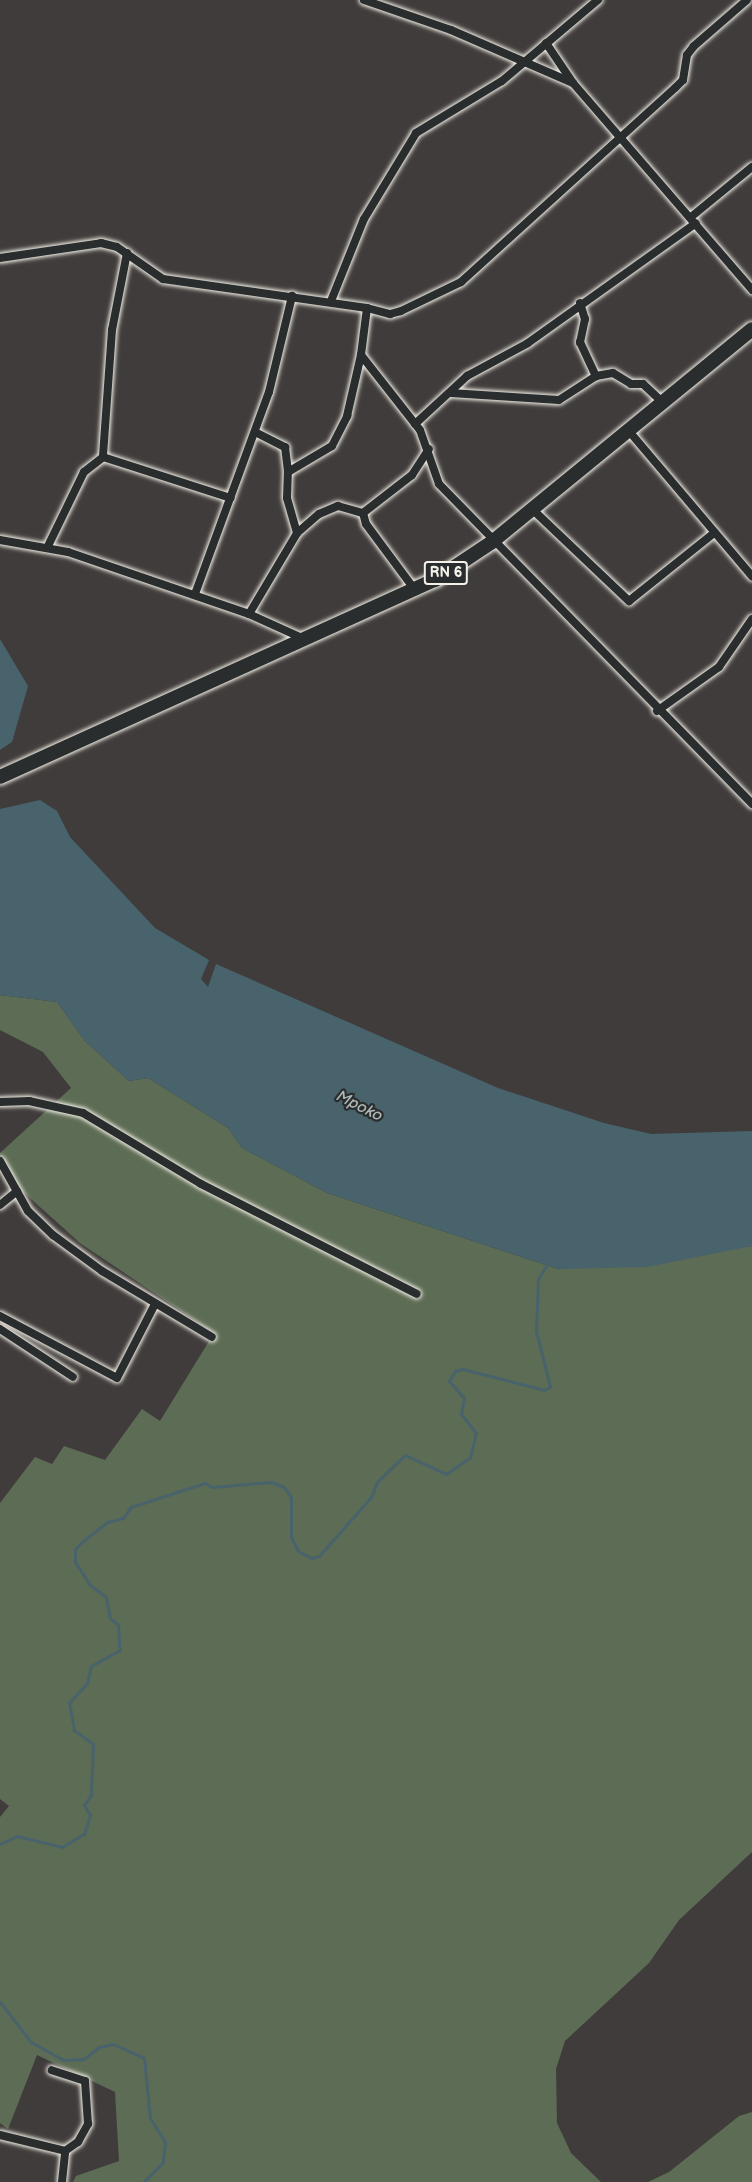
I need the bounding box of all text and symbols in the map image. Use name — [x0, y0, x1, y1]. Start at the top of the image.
road number: RN 6 — [424, 562, 468, 584]
water label: Mpoko — [333, 1087, 385, 1127]

